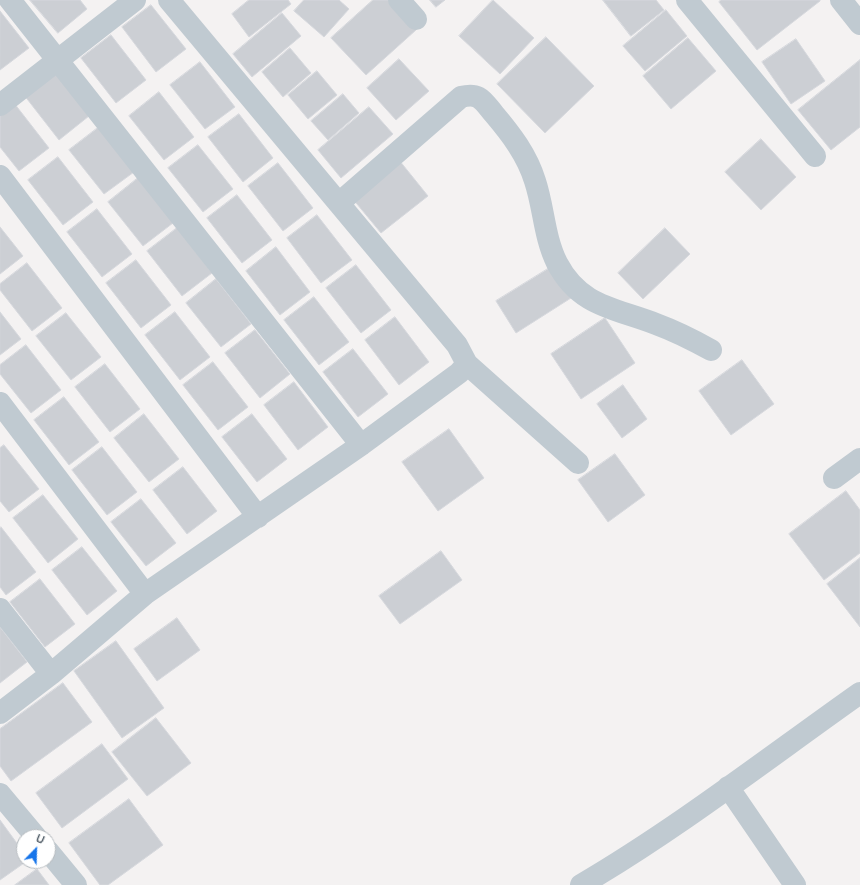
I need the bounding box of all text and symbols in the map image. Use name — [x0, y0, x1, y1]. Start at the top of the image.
north arrow — [16, 829, 56, 869]
text: U — [34, 831, 47, 847]

